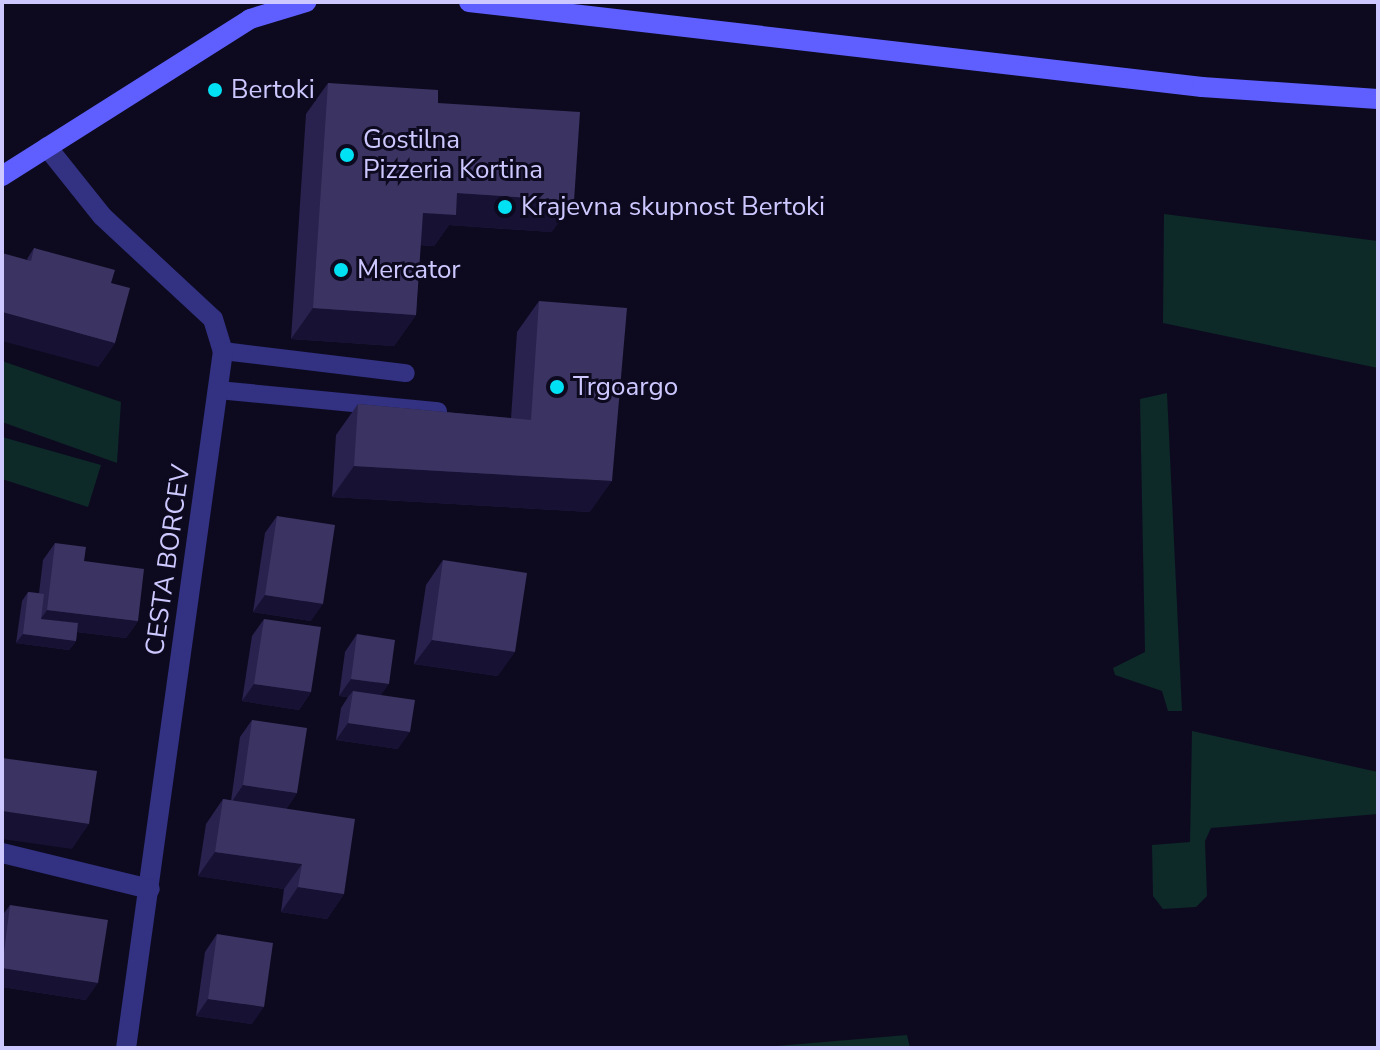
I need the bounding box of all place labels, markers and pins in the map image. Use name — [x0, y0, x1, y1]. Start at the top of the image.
place label: Bertoki — [231, 74, 315, 106]
marker: Bertoki — [206, 81, 224, 99]
place label: Gostilna Pizzeria Kortina — [363, 124, 543, 186]
marker: Gostilna Pizzeria Kortina — [338, 146, 356, 164]
place label: Krajevna skupnost Bertoki — [521, 191, 825, 223]
marker: Krajevna skupnost Bertoki — [496, 198, 514, 216]
place label: Mercator — [357, 254, 461, 286]
marker: Mercator — [332, 261, 350, 279]
place label: Trgoargo — [573, 371, 678, 403]
marker: Trgoargo — [548, 378, 566, 396]

